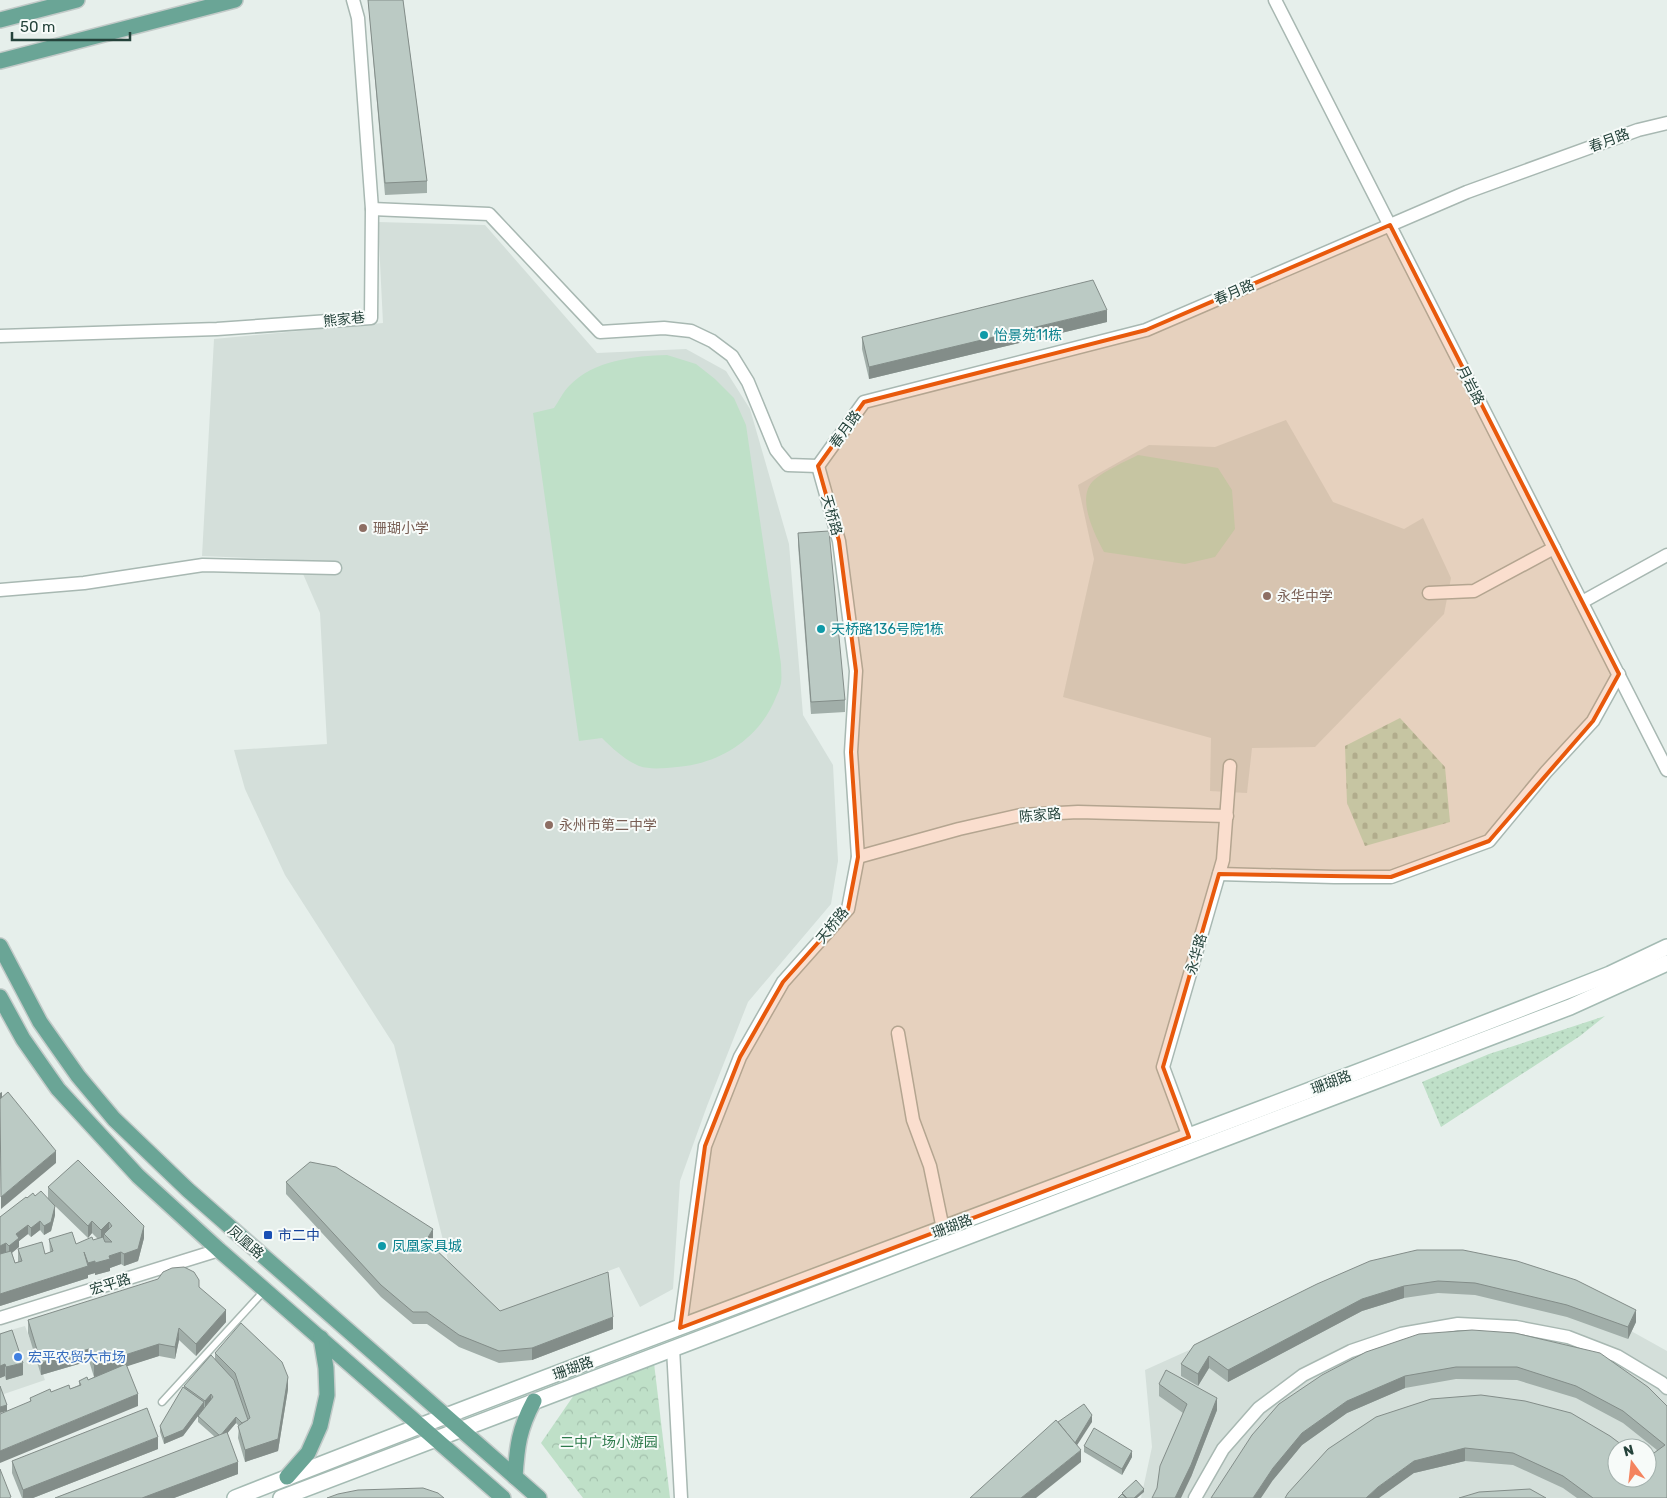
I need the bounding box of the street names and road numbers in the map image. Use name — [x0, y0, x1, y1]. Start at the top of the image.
street label: 春月路 — [1587, 125, 1632, 156]
street label: 春月路 — [1212, 276, 1257, 308]
street label: 熊家巷 — [322, 309, 366, 330]
street label: 月岩路 — [1453, 363, 1488, 408]
street label: 春月路 — [826, 407, 865, 451]
street label: 天桥路 — [818, 493, 845, 538]
street label: 陈家路 — [1018, 805, 1062, 826]
street label: 天桥路 — [813, 904, 852, 947]
street label: 永华路 — [1183, 932, 1210, 977]
street label: 珊瑚路 — [1309, 1067, 1354, 1098]
street label: 珊瑚路 — [930, 1211, 975, 1242]
street label: 凤凰路 — [224, 1222, 267, 1263]
street label: 宏平路 — [88, 1270, 133, 1299]
street label: 珊瑚路 — [551, 1353, 596, 1384]

